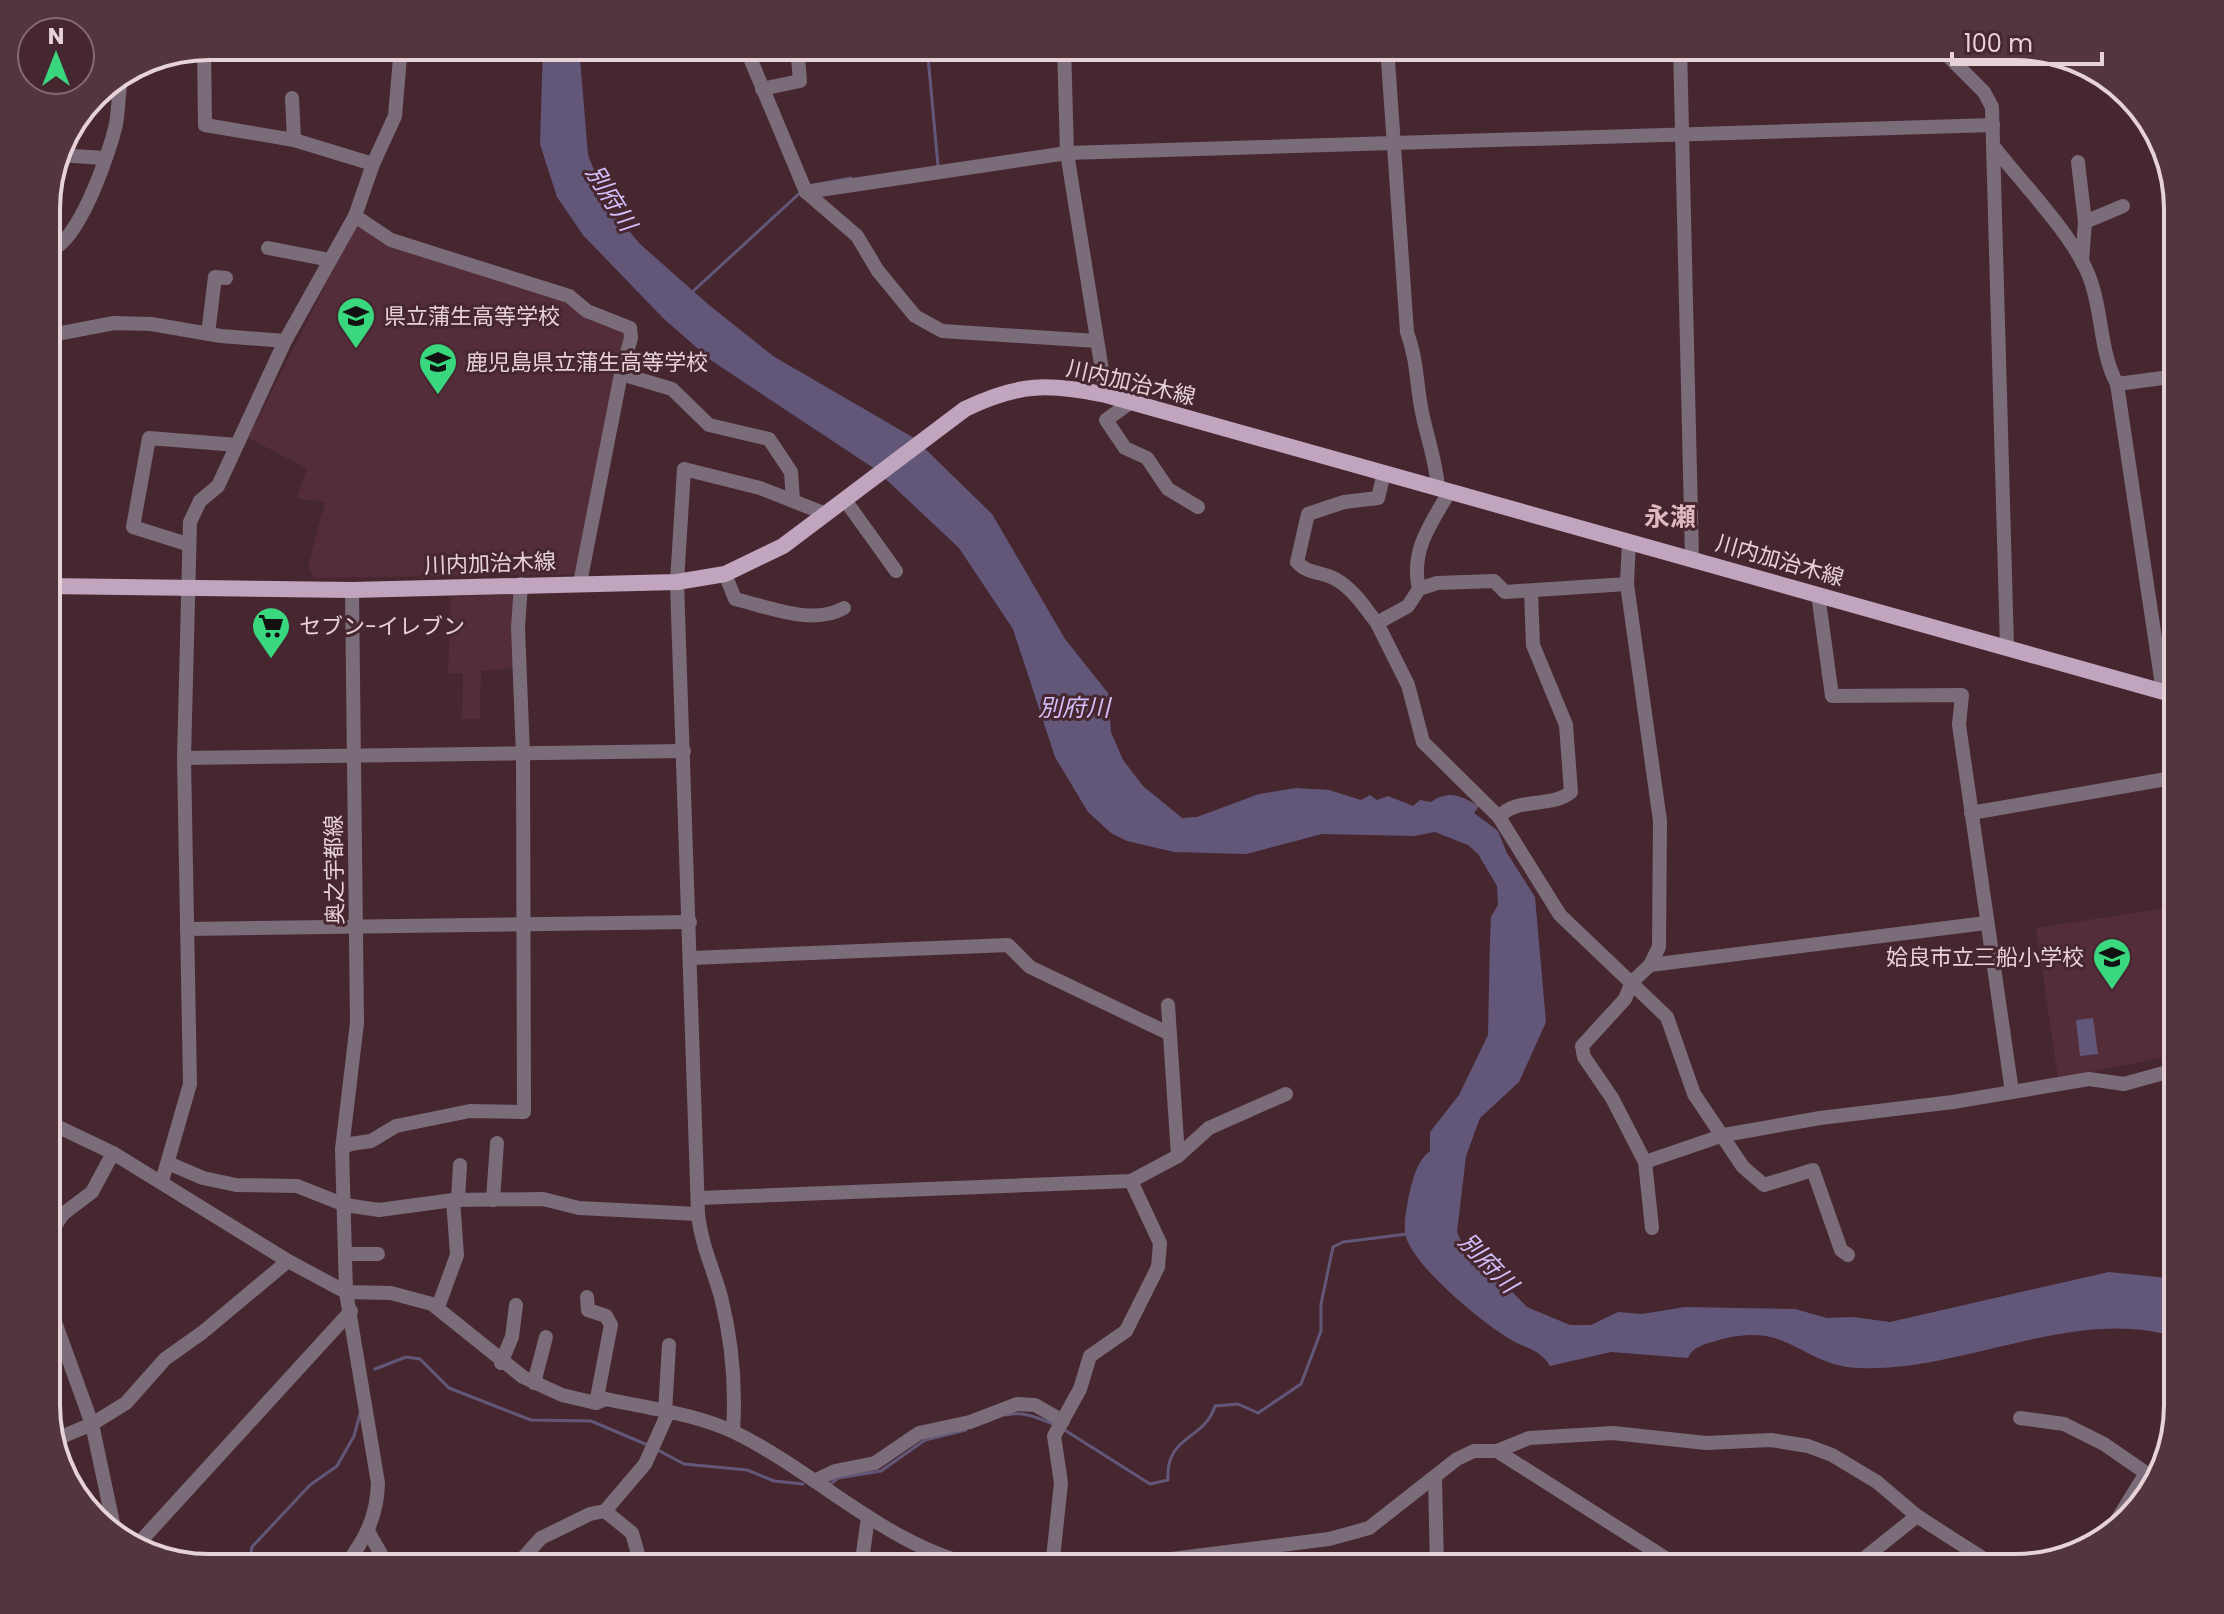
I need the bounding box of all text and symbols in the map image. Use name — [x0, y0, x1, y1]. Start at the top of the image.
north arrow — [16, 16, 96, 96]
scale bar — [1952, 16, 2102, 66]
text: N — [48, 21, 64, 52]
text: 100 m — [1964, 27, 2033, 60]
water label: 別府川 — [578, 158, 646, 240]
school or university icon: 県立蒲生高等学校 — [335, 295, 377, 350]
place label: 県立蒲生高等学校 — [384, 301, 560, 332]
school or university icon: 鹿児島県立蒲生高等学校 — [417, 341, 459, 396]
place label: 鹿児島県立蒲生高等学校 — [466, 347, 708, 378]
street label: 川内加治木線 — [1063, 353, 1199, 412]
district label: 永瀬 — [1644, 499, 1696, 535]
street label: 川内加治木線 — [1712, 527, 1848, 594]
street label: 川内加治木線 — [424, 546, 557, 581]
supermarket icon: セブン-イレブン — [250, 605, 292, 660]
place label: セブン-イレブン — [299, 611, 465, 642]
water label: 別府川 — [1038, 691, 1113, 724]
street label: 奥之宇都線 — [318, 815, 351, 925]
school or university icon: 姶良市立三船小学校 — [2091, 936, 2133, 991]
place label: 姶良市立三船小学校 — [1886, 942, 2084, 973]
water label: 別府川 — [1451, 1225, 1527, 1302]

